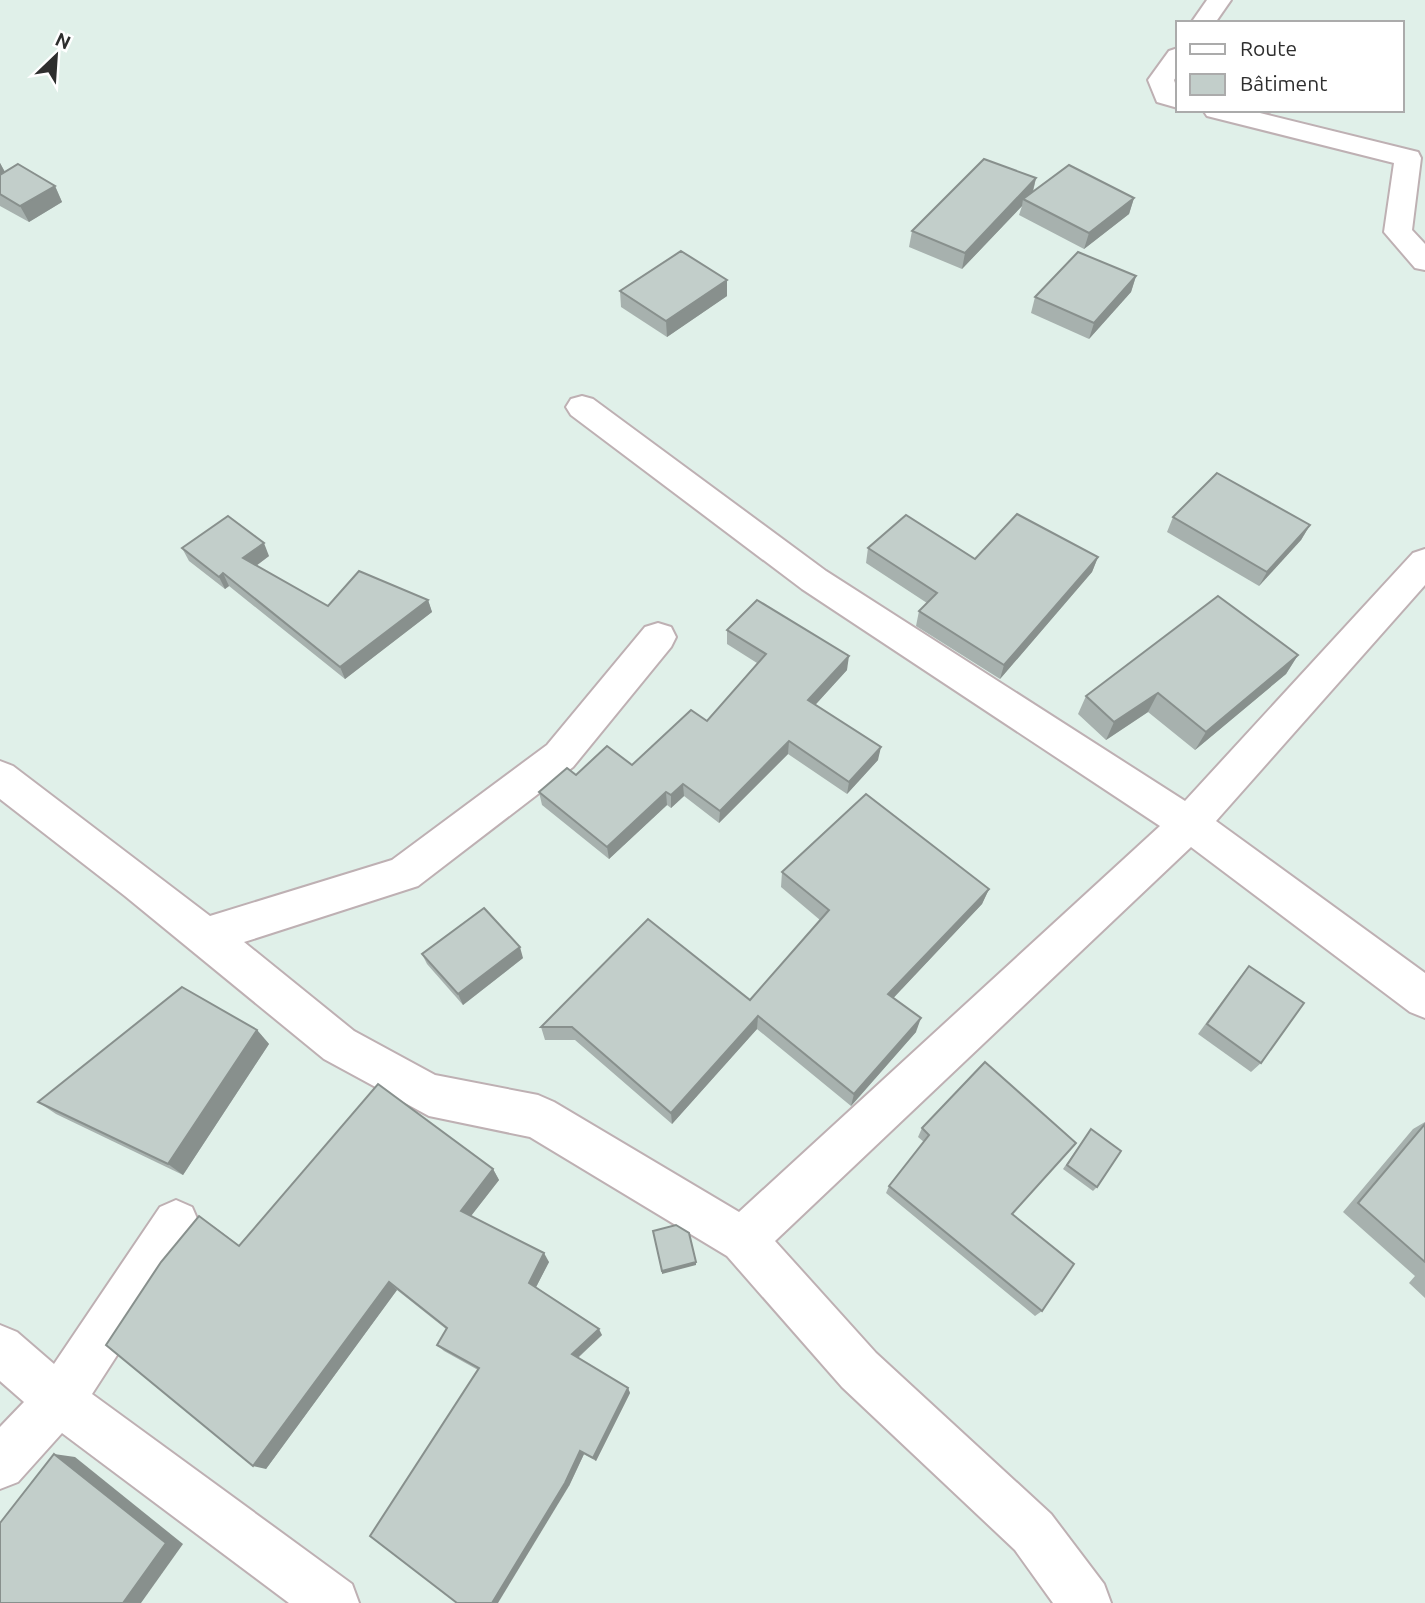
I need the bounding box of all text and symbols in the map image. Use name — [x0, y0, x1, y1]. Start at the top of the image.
north arrow — [21, 21, 91, 91]
legend — [1176, 21, 1404, 112]
text: N — [52, 28, 74, 54]
text: Route — [1240, 36, 1297, 60]
text: Bâtiment — [1240, 71, 1327, 95]

